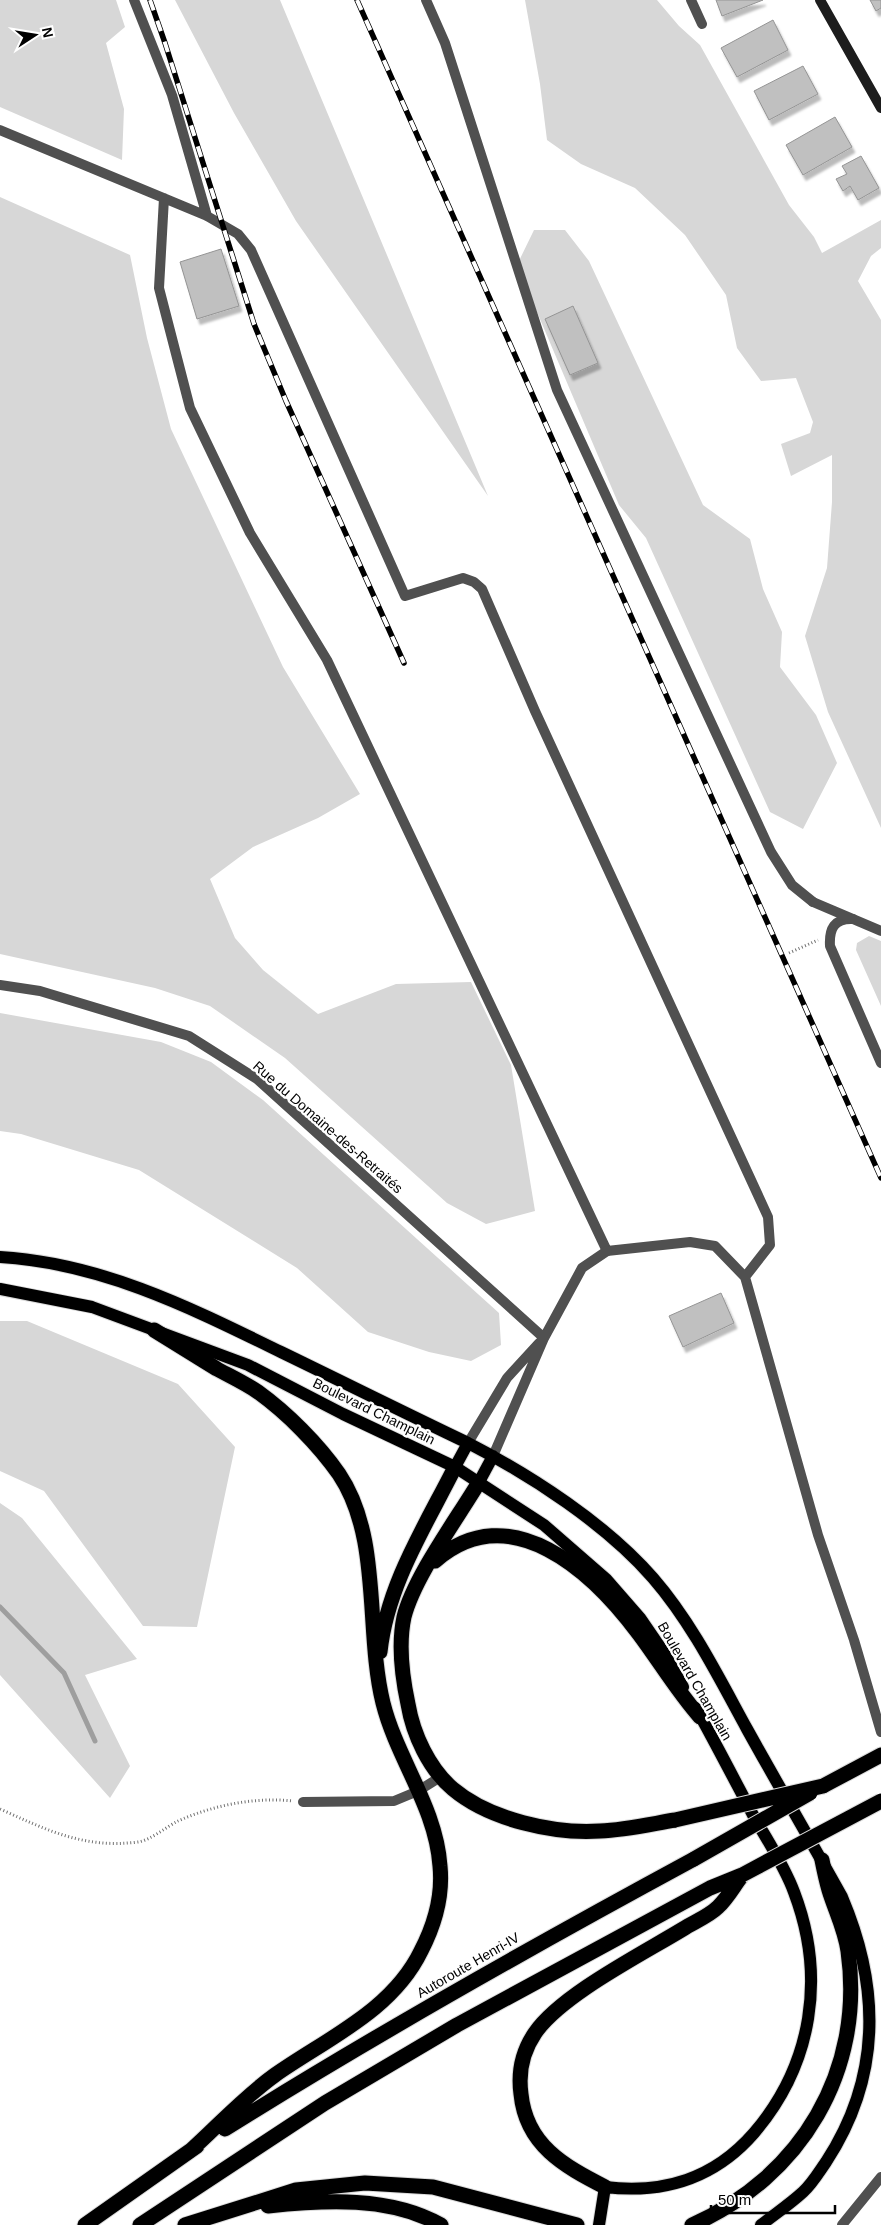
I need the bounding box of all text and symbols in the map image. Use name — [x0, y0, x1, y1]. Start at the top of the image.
north arrow — [10, 10, 60, 60]
text: N — [39, 26, 57, 39]
street label: Rue du Domaine-des-Retraités — [250, 1058, 406, 1196]
street label: Boulevard Champlain — [310, 1374, 438, 1448]
street label: Boulevard Champlain — [655, 1619, 735, 1743]
street label: Autoroute Henri-IV — [414, 1929, 523, 2001]
scale bar — [711, 2182, 835, 2214]
text: 50 m — [718, 2191, 751, 2208]

